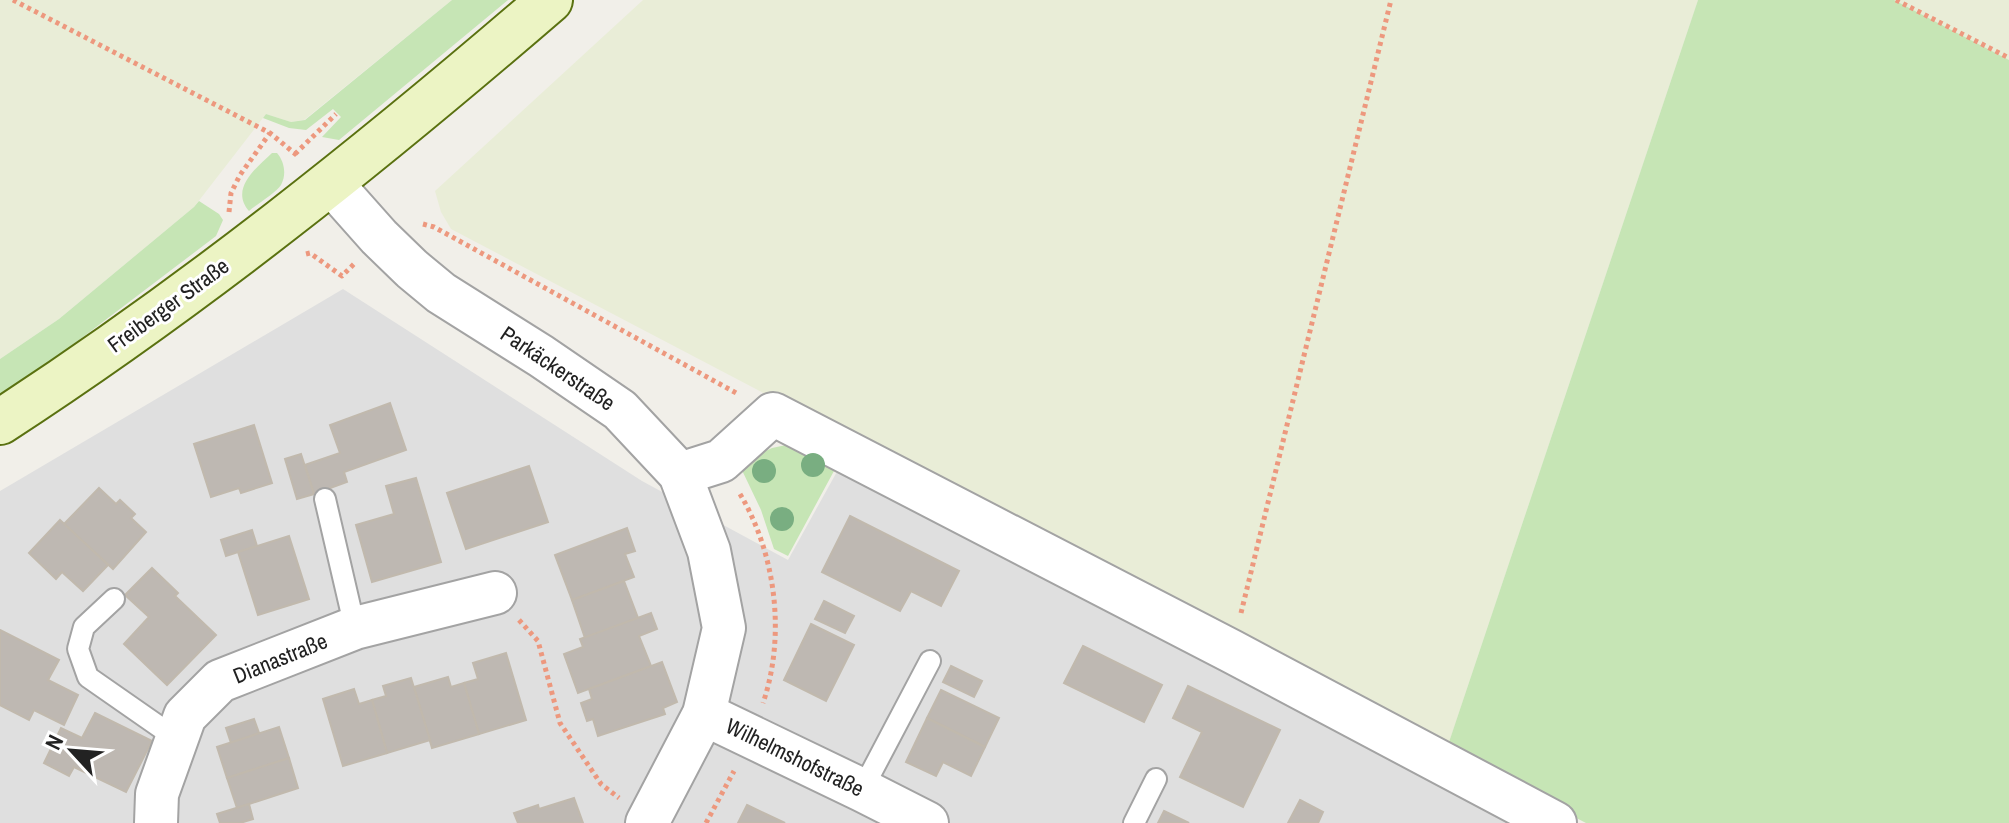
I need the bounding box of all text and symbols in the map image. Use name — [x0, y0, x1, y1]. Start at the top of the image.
street label: Freiberger Straße — [101, 251, 235, 359]
street label: Parkäckerstraße — [495, 319, 621, 417]
street label: Dianastraße — [228, 625, 332, 691]
north arrow — [32, 711, 112, 791]
street label: Wilhelmshofstraße — [721, 711, 869, 803]
text: N — [38, 730, 70, 755]

